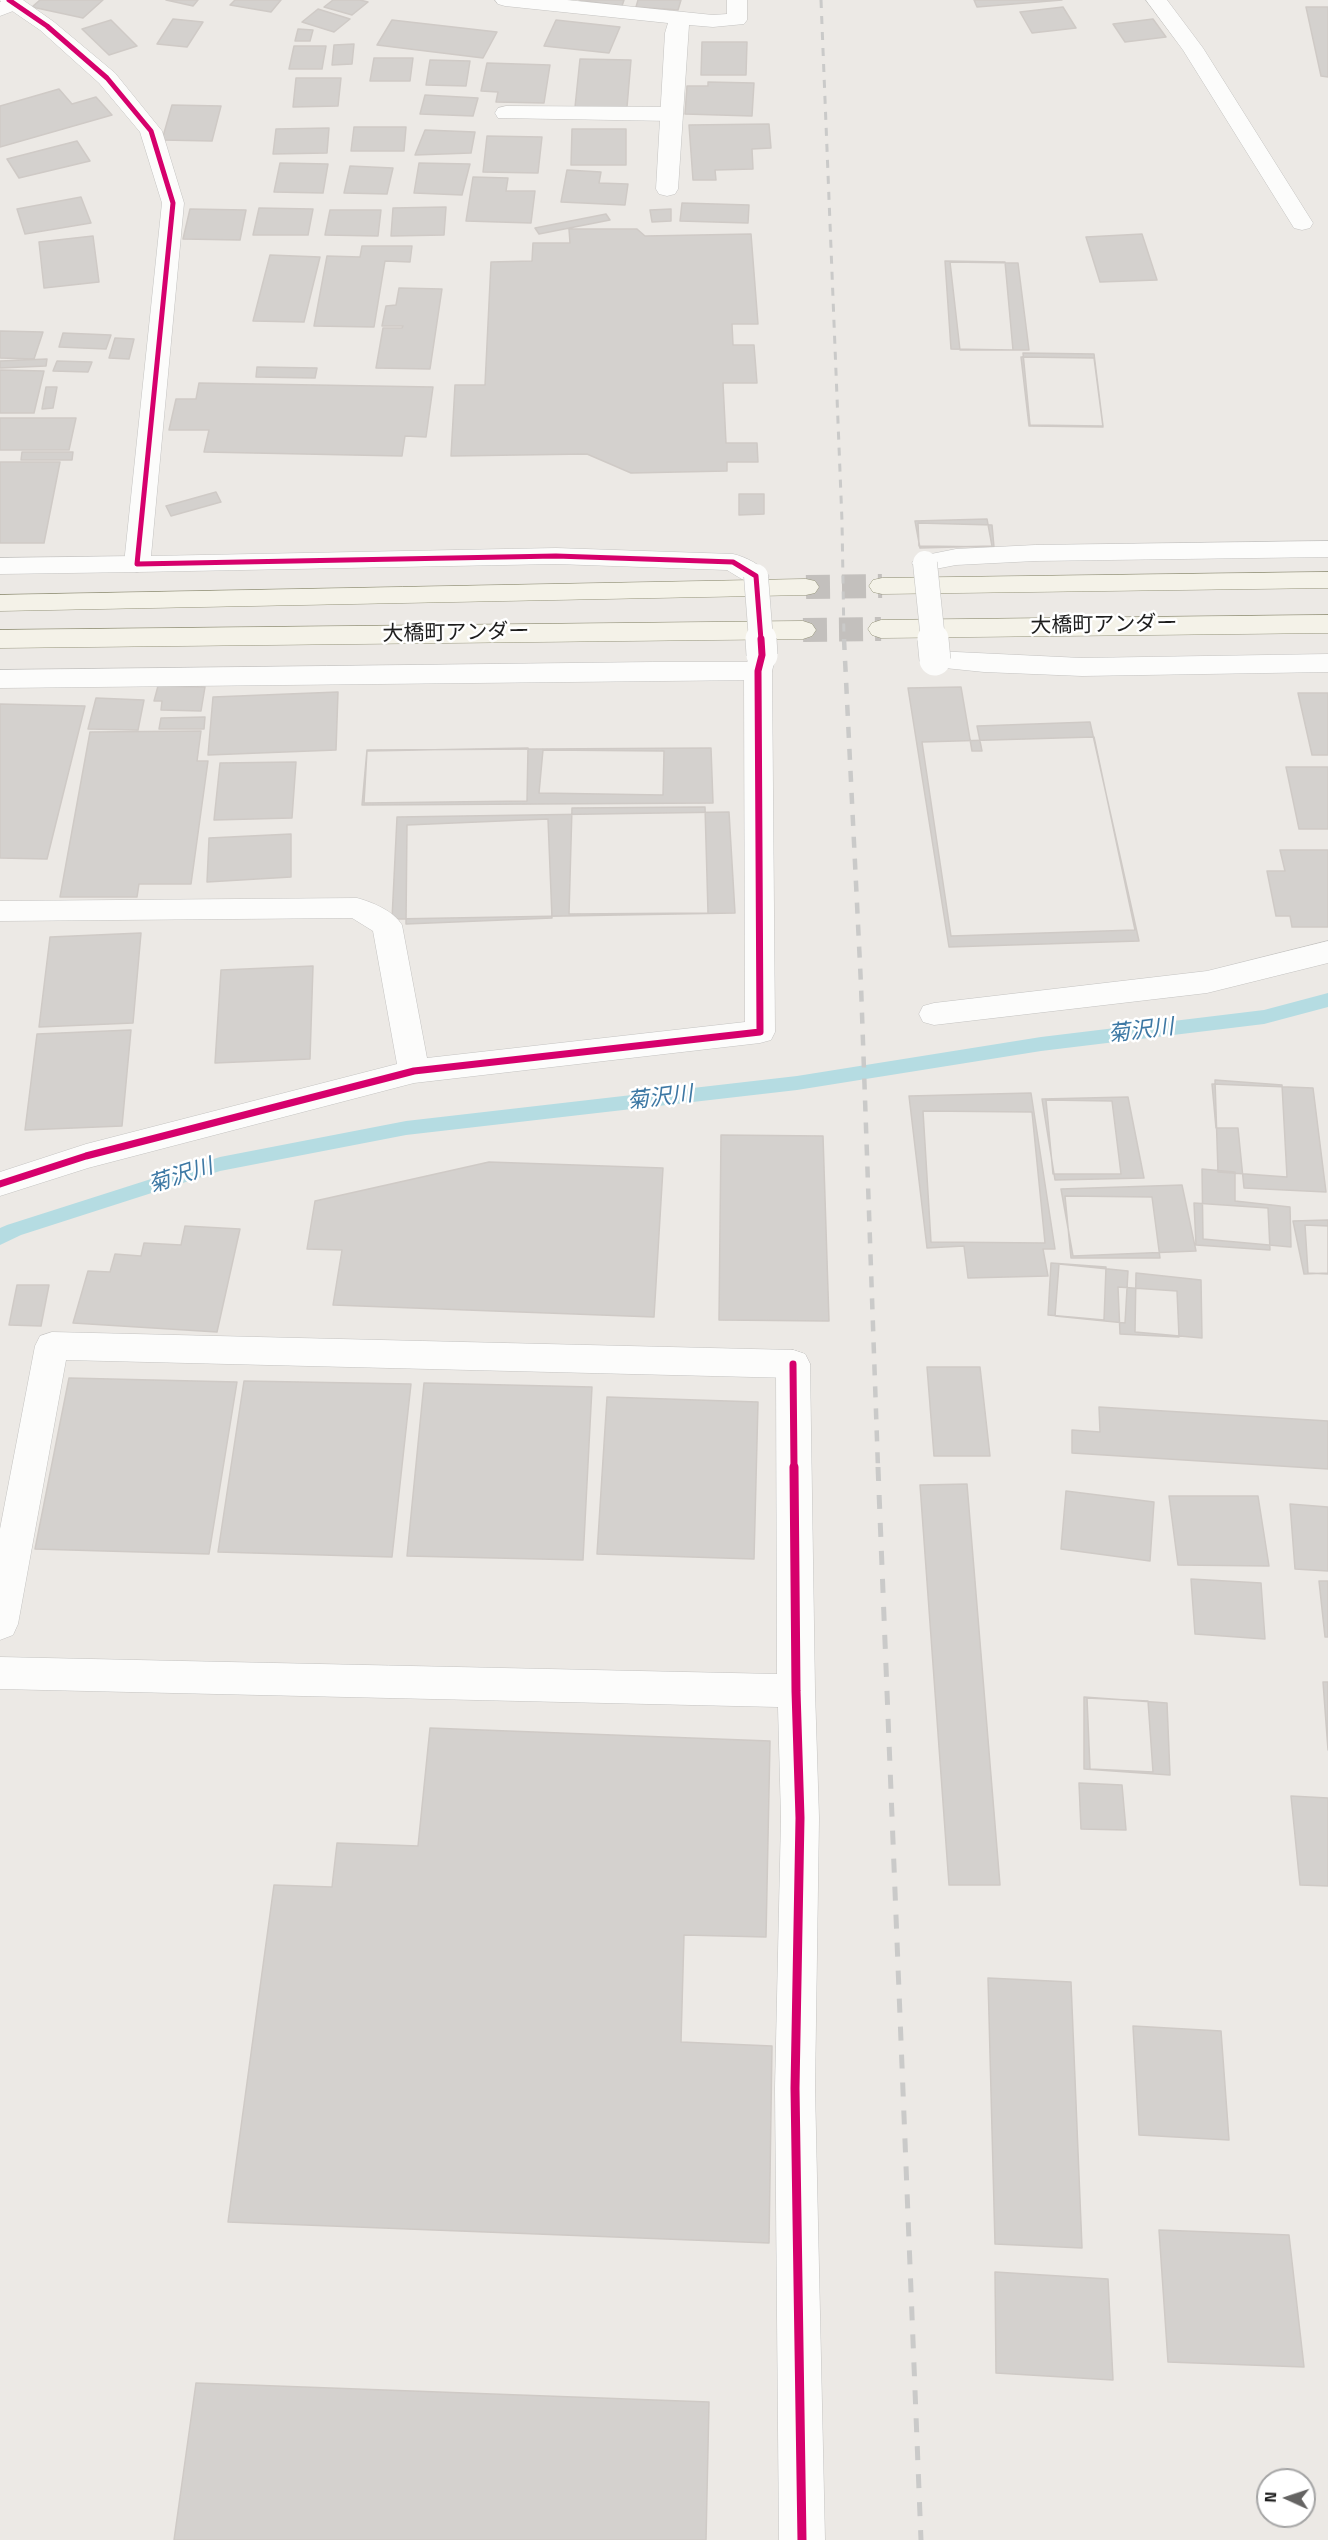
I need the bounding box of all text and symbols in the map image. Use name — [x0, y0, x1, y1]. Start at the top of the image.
street label: 大橋町アンダー — [1030, 612, 1178, 640]
street label: 大橋町アンダー — [382, 620, 530, 648]
water label: 菊沢川 — [1107, 1015, 1175, 1049]
water label: 菊沢川 — [626, 1082, 694, 1116]
water label: 菊沢川 — [146, 1154, 216, 1200]
north arrow — [1256, 2468, 1316, 2528]
text: N — [1258, 2491, 1282, 2503]

